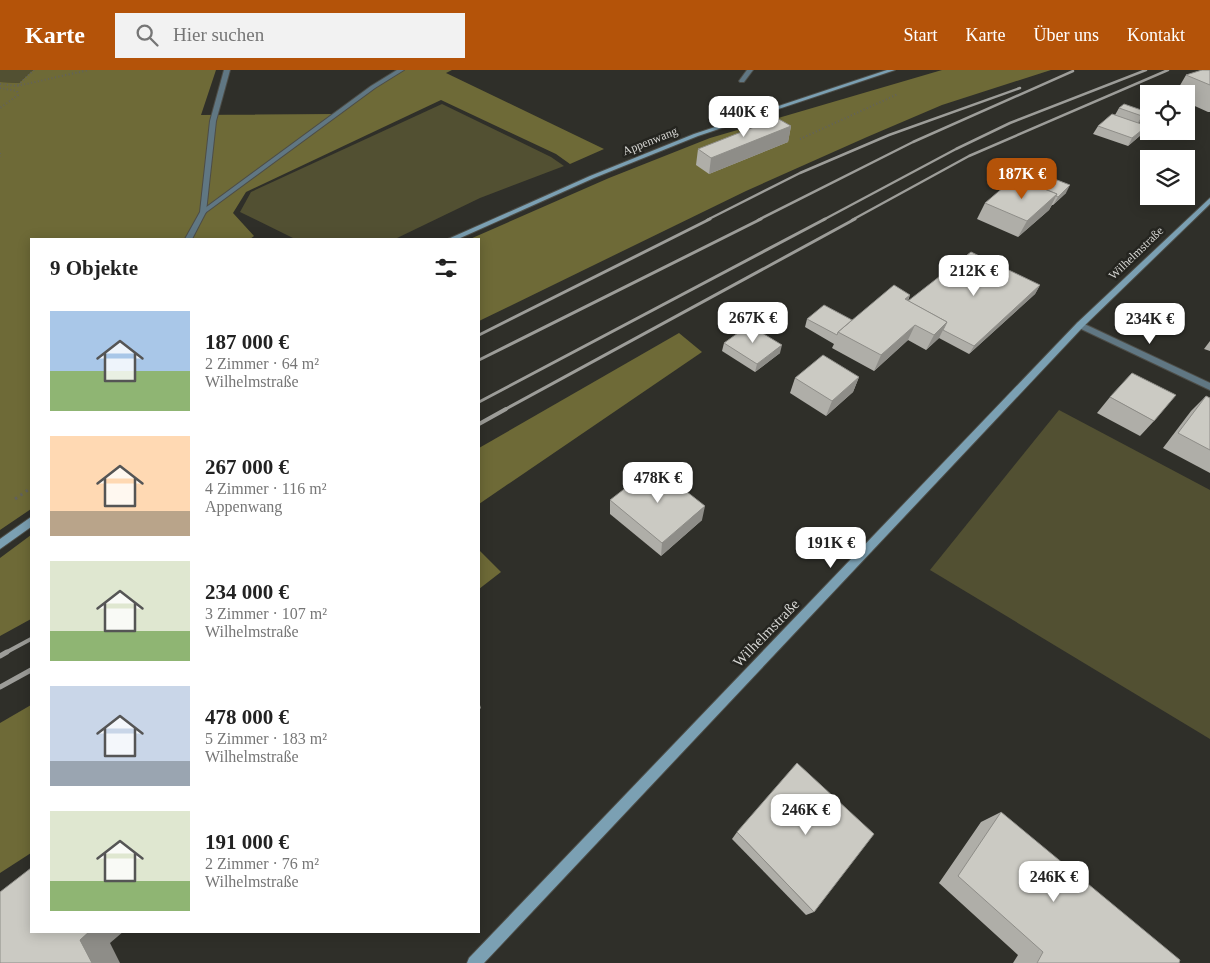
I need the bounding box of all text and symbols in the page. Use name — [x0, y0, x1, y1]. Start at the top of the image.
search box — [115, 13, 465, 58]
icon: search — [133, 21, 161, 49]
text: Karte — [25, 22, 85, 48]
text: Hier suchen — [173, 24, 264, 45]
text: Start — [904, 25, 938, 45]
text: Karte — [966, 25, 1006, 45]
text: Über uns — [1034, 25, 1099, 45]
text: Kontakt — [1127, 25, 1185, 45]
map controls — [1140, 85, 1195, 205]
button: locate — [1140, 85, 1195, 140]
pin: 440K € — [703, 96, 785, 138]
text: 440K € — [720, 103, 768, 120]
street label: Appenwang — [620, 124, 680, 158]
button: layers — [1140, 150, 1195, 205]
pin: 187K € — [981, 158, 1063, 200]
text: 187K € — [998, 165, 1046, 182]
street label: Wilhelmstraße — [1106, 224, 1166, 282]
icon: filters — [432, 254, 460, 282]
pin: 212K € — [933, 254, 1015, 297]
text: 9 Objekte — [50, 256, 138, 280]
text: 212K € — [950, 262, 998, 279]
pin: 267K € — [712, 302, 794, 344]
pin: 234K € — [1109, 302, 1191, 345]
text: 267K € — [729, 309, 777, 326]
text: 234K € — [1126, 310, 1174, 327]
text: 187 000 € — [205, 330, 289, 354]
icon: home — [90, 331, 150, 391]
text: 2 Zimmer · 64 m² — [205, 355, 319, 372]
text: Wilhelmstraße — [205, 373, 299, 390]
text: 267 000 € — [205, 455, 289, 479]
icon: home — [90, 456, 150, 516]
pin: 478K € — [617, 462, 699, 504]
text: 478K € — [634, 469, 682, 486]
text: 4 Zimmer · 116 m² — [205, 480, 327, 497]
text: Appenwang — [205, 498, 282, 515]
pin: 191K € — [790, 526, 872, 569]
text: 191K € — [807, 534, 855, 551]
text: 234 000 € — [205, 580, 289, 604]
icon: home — [90, 581, 150, 641]
street label: Wilhelmstraße — [730, 596, 802, 670]
text: 3 Zimmer · 107 m² — [205, 605, 327, 622]
text: Wilhelmstraße — [205, 623, 299, 640]
text: 478 000 € — [205, 705, 289, 729]
icon: home — [90, 706, 150, 766]
text: 5 Zimmer · 183 m² — [205, 730, 327, 747]
text: Wilhelmstraße — [205, 748, 299, 765]
pin: 246K € — [765, 794, 847, 836]
text: 246K € — [782, 801, 830, 818]
text: 191 000 € — [205, 830, 289, 854]
icon: home — [90, 831, 150, 891]
text: 2 Zimmer · 76 m² — [205, 855, 319, 872]
pin: 246K € — [1013, 860, 1095, 903]
text: 246K € — [1030, 868, 1078, 885]
text: Wilhelmstraße — [205, 873, 299, 890]

